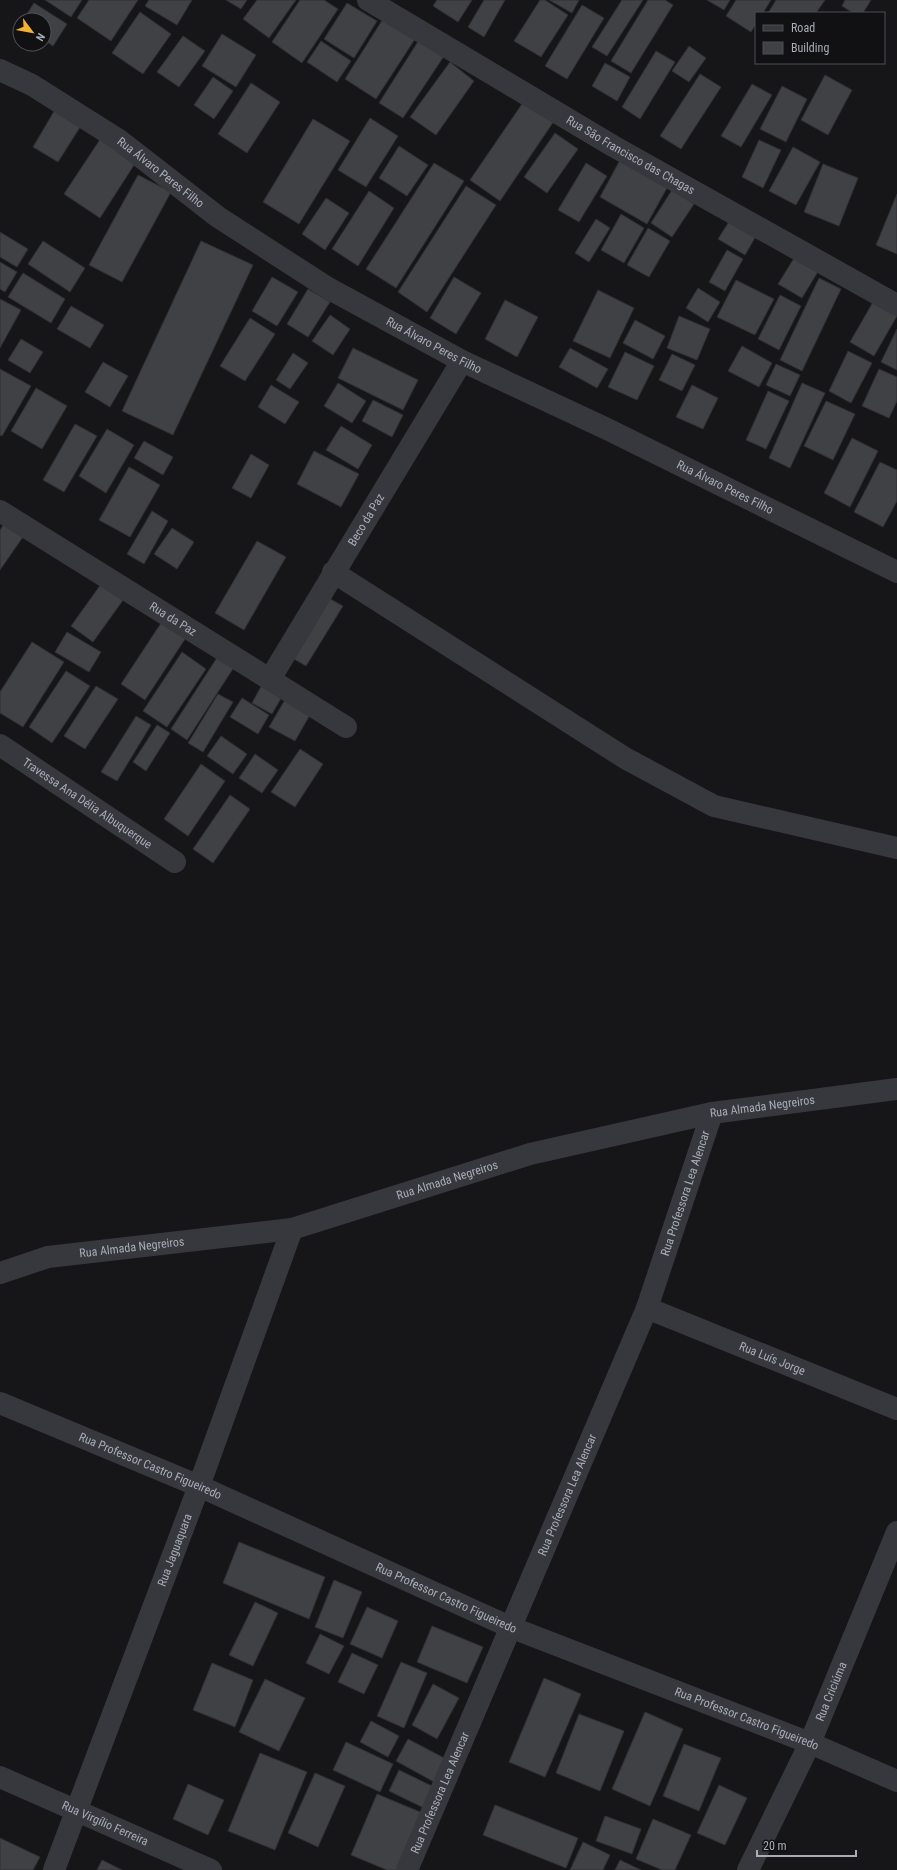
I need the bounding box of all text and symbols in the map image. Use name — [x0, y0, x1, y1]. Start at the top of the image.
north arrow — [12, 12, 52, 52]
legend — [755, 12, 885, 64]
text: Road — [791, 21, 815, 35]
text: N — [33, 31, 47, 44]
text: Building — [791, 41, 829, 55]
street label: Rua São Francisco das Chagas — [564, 113, 697, 197]
street label: Rua Álvaro Peres Filho — [114, 134, 207, 211]
street label: Rua Álvaro Peres Filho — [384, 314, 484, 376]
street label: Rua Álvaro Peres Filho — [674, 457, 776, 517]
street label: Beco da Paz — [345, 491, 387, 548]
street label: Rua da Paz — [147, 599, 199, 639]
street label: Travessa Ana Délia Albuquerque — [20, 755, 155, 852]
street label: Rua Almada Negreiros — [709, 1093, 816, 1120]
street label: Rua Professora Lea Alencar — [658, 1129, 713, 1258]
street label: Rua Almada Negreiros — [395, 1158, 500, 1203]
street label: Rua Almada Negreiros — [79, 1234, 185, 1260]
street label: Rua Luís Jorge — [737, 1339, 808, 1378]
street label: Rua Professor Castro Figueiredo — [77, 1430, 224, 1502]
street label: Rua Professora Lea Alencar — [535, 1431, 600, 1558]
street label: Rua Jaguaquara — [155, 1512, 195, 1588]
street label: Rua Professor Castro Figueiredo — [373, 1560, 519, 1636]
street label: Rua Criciúma — [813, 1660, 850, 1723]
street label: Rua Professor Castro Figueiredo — [673, 1684, 821, 1753]
street label: Rua Professora Lea Alencar — [408, 1729, 472, 1856]
street label: Rua Virgílio Ferreira — [60, 1798, 151, 1849]
scale bar — [757, 1832, 856, 1858]
text: 20 m — [763, 1839, 787, 1853]

